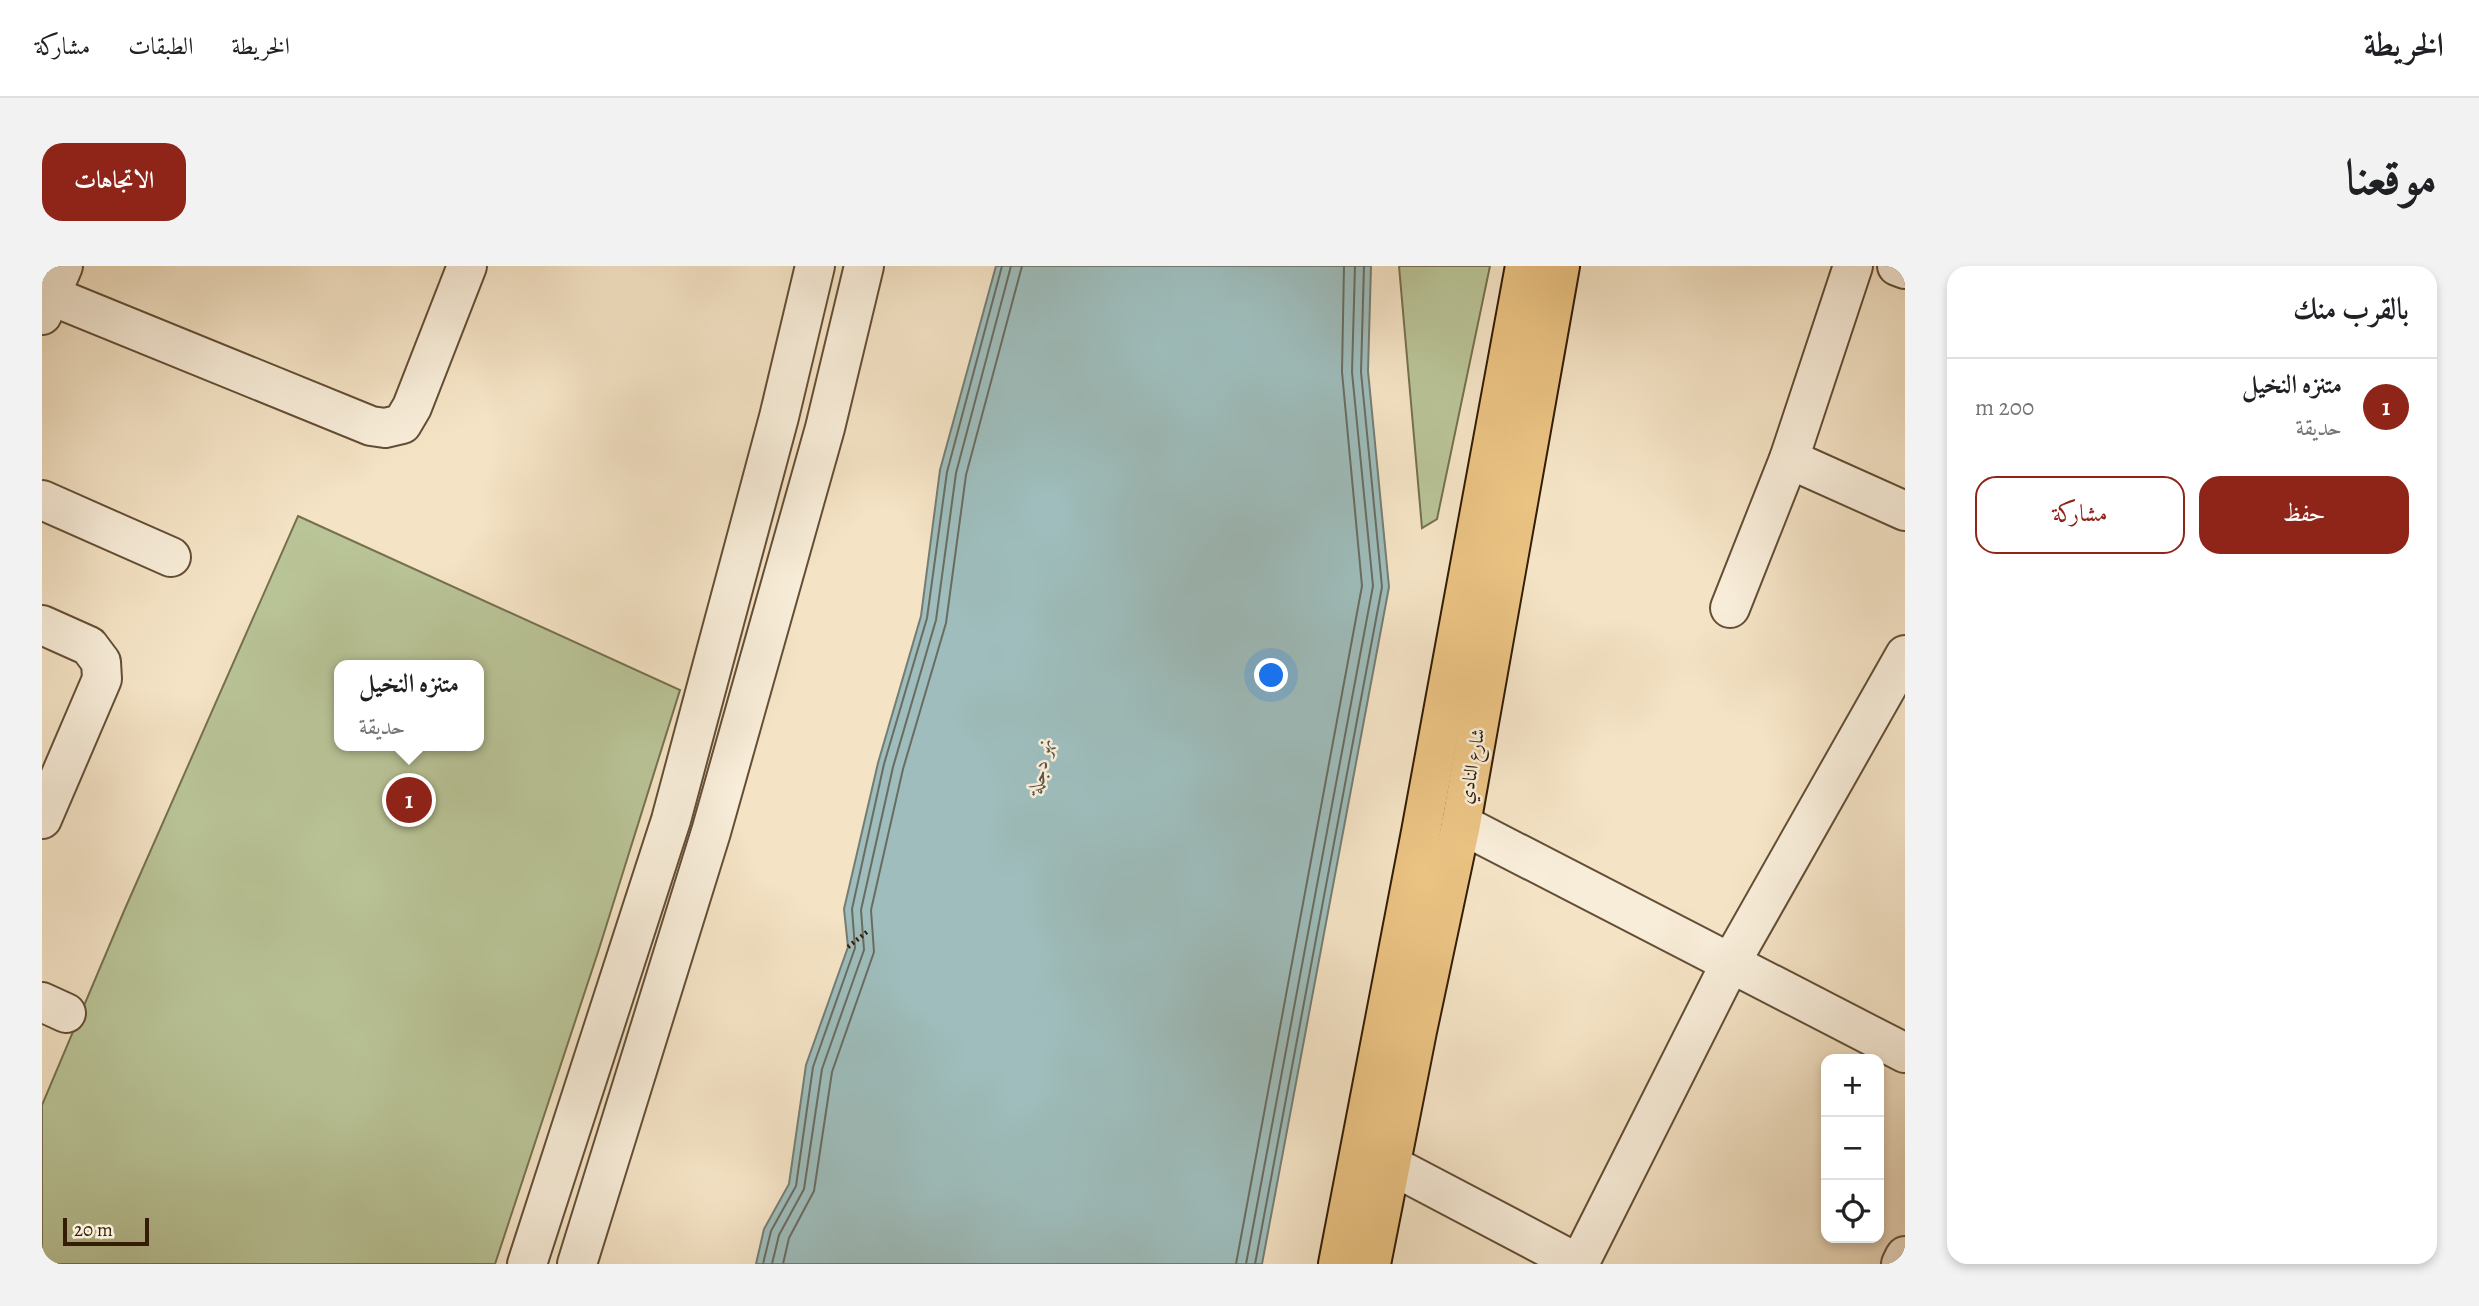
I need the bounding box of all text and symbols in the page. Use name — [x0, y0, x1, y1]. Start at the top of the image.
text: الخريطة — [2364, 22, 2444, 67]
text: مشاركة — [35, 30, 90, 62]
text: الطبقات — [128, 30, 194, 62]
text: الخريطة — [232, 30, 290, 62]
button: الاتجاهات — [42, 143, 186, 221]
text: موقعنا — [2345, 144, 2437, 211]
text: بالقرب منك — [2293, 289, 2409, 329]
text: متنزه النخيل — [2242, 367, 2342, 402]
text: 200 m — [1975, 392, 2034, 423]
text: 1 — [2382, 392, 2390, 423]
text: حديقة — [2295, 412, 2342, 443]
button: مشاركة — [1975, 476, 2185, 554]
button: حفظ — [2199, 476, 2409, 554]
your location — [1254, 658, 1288, 692]
popup — [334, 660, 484, 751]
text: متنزه النخيل — [359, 666, 459, 701]
text: حديقة — [359, 711, 405, 742]
street label: شارع النادي — [1453, 726, 1493, 806]
water label: نهر دجلة — [1021, 736, 1059, 799]
pin: 1 — [386, 774, 432, 826]
map controls — [1821, 1054, 1884, 1243]
button: + — [1821, 1054, 1884, 1117]
button: − — [1821, 1117, 1884, 1180]
button: locate — [1821, 1180, 1884, 1243]
scale bar — [63, 1215, 149, 1247]
text: 20 m — [74, 1217, 113, 1243]

